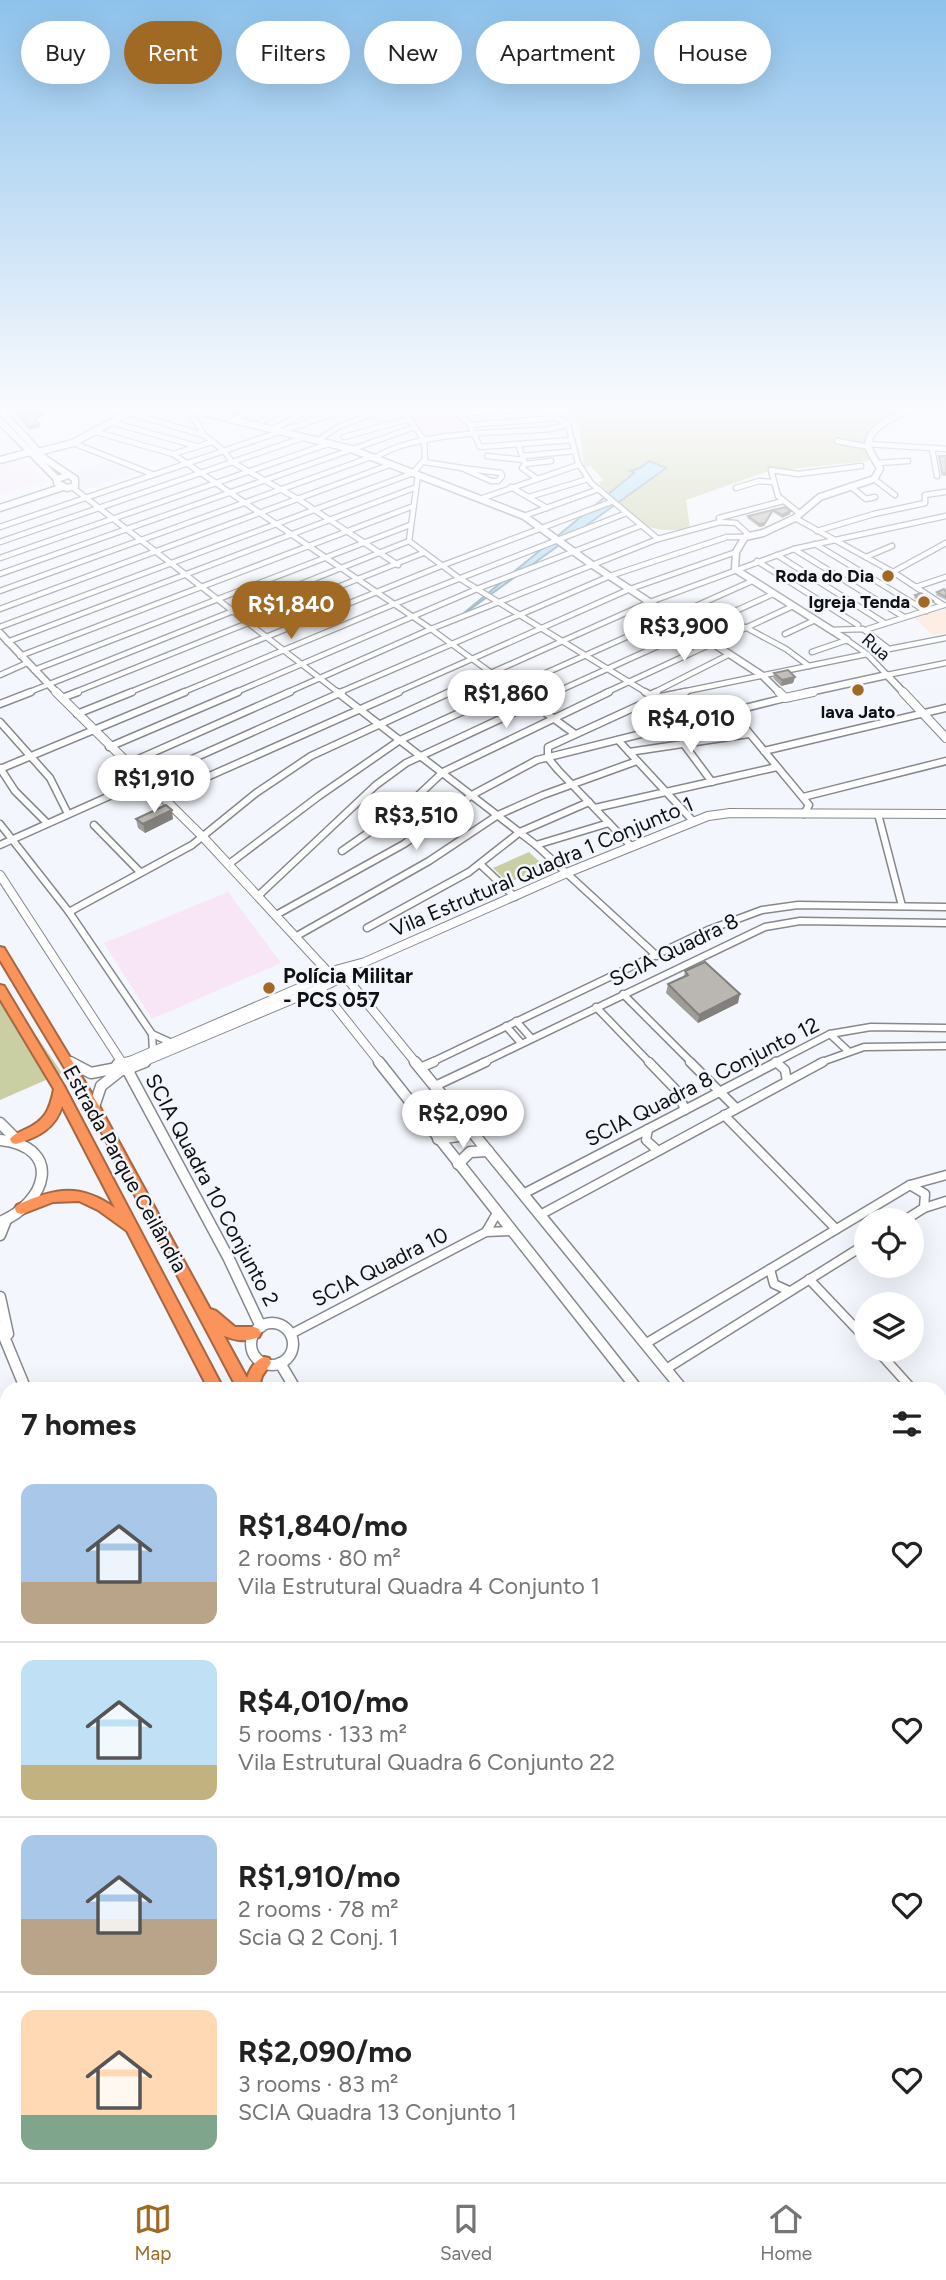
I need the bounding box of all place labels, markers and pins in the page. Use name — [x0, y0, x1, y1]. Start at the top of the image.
place label: Roda do Dia — [775, 565, 874, 587]
marker: Roda do Dia — [880, 568, 896, 584]
pin: R$1,840 — [226, 582, 356, 641]
place label: Igreja Tenda — [808, 591, 910, 613]
marker: Igreja Tenda — [916, 594, 932, 610]
pin: R$3,900 — [619, 604, 749, 663]
pin: R$1,860 — [441, 670, 571, 730]
marker: lava Jato — [850, 682, 866, 698]
pin: R$4,010 — [626, 696, 756, 755]
place label: lava Jato — [821, 701, 895, 723]
pin: R$1,910 — [89, 756, 219, 815]
pin: R$3,510 — [351, 792, 481, 852]
place label: Polícia Militar - PCS 057 — [283, 963, 413, 1012]
marker: Polícia Militar - PCS 057 — [261, 980, 277, 996]
pin: R$2,090 — [398, 1090, 528, 1150]

